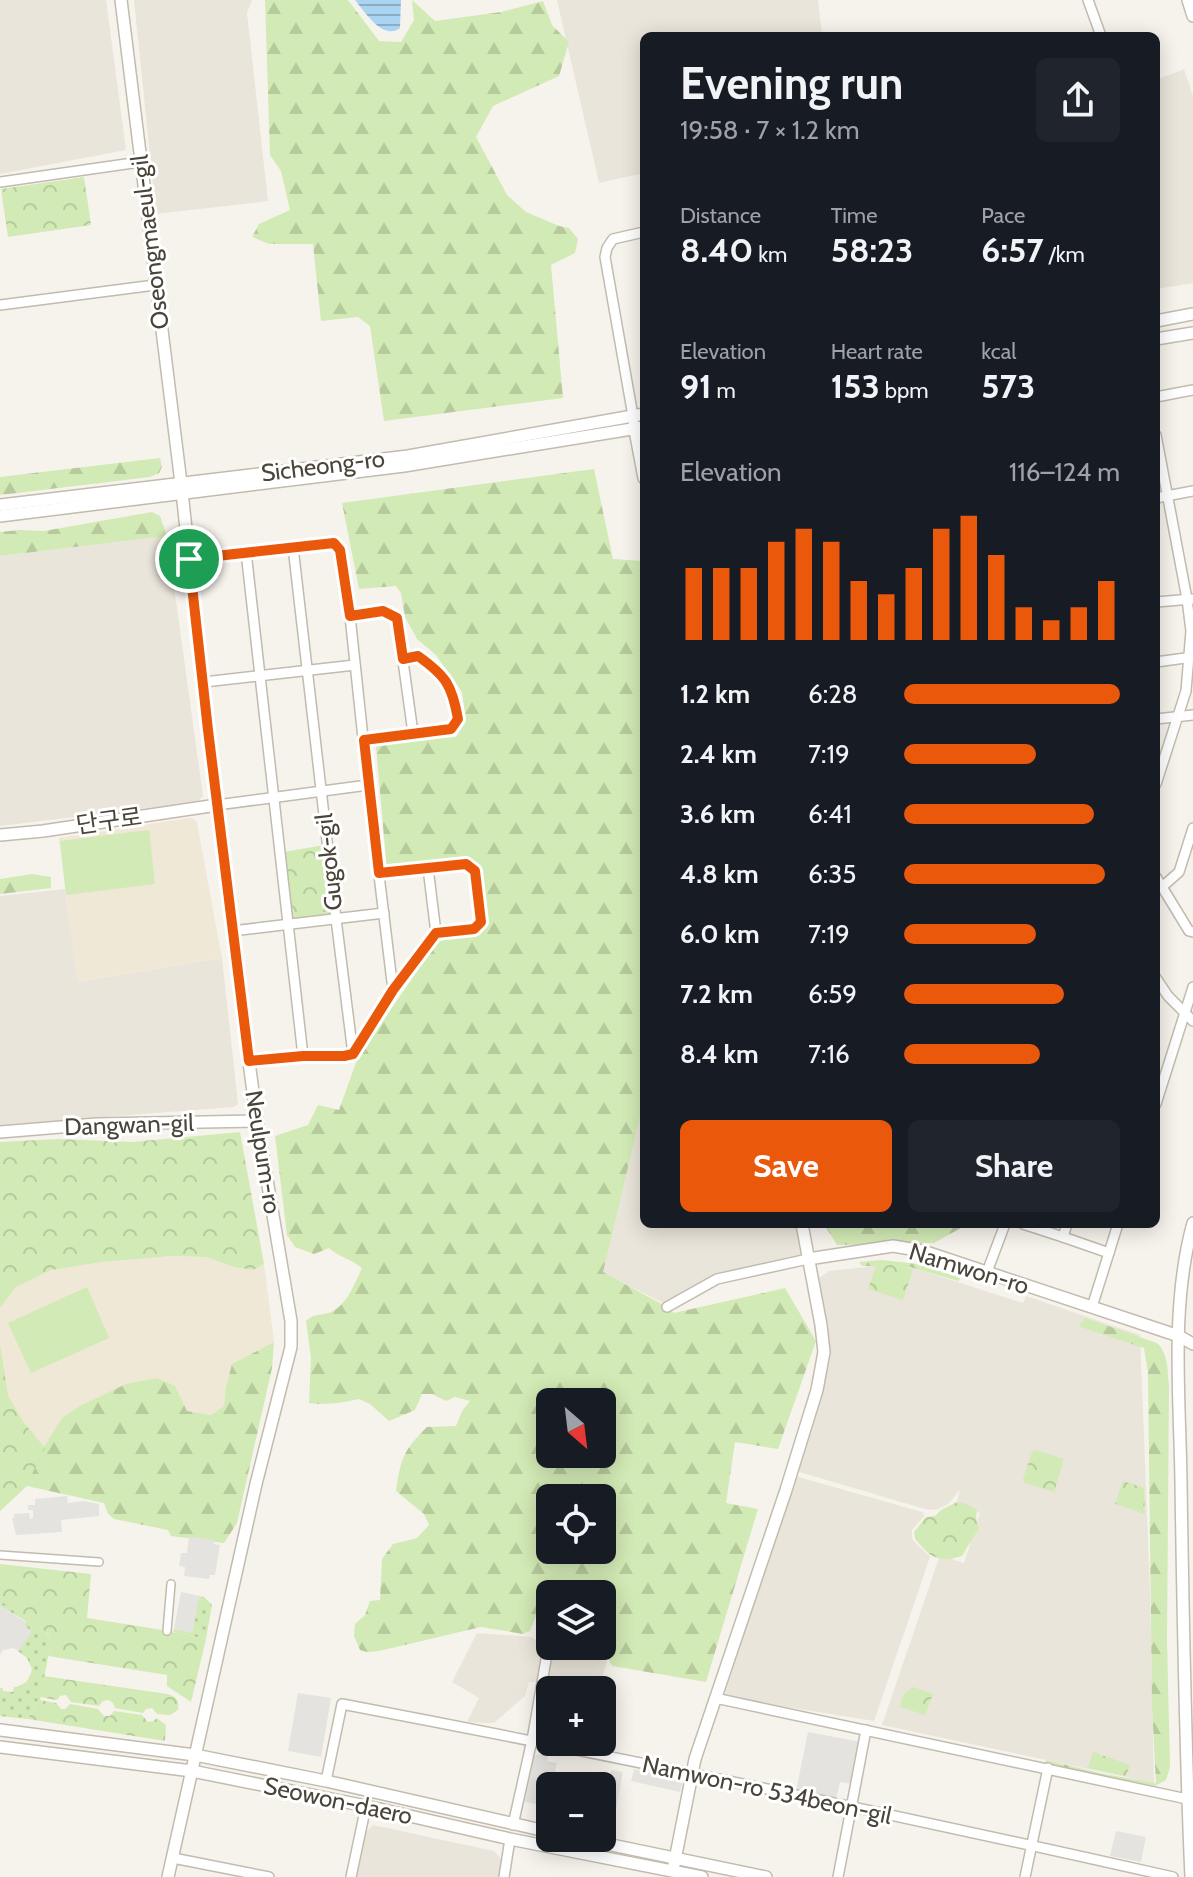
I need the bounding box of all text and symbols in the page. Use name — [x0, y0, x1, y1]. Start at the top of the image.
text: Evening run — [680, 57, 903, 110]
button: share — [1036, 58, 1120, 142]
text: 19:58 · 7 × 1.2 km — [680, 114, 860, 146]
street label: Oseongmaeul-gil — [124, 153, 175, 331]
text: Distance — [680, 202, 761, 229]
text: Time — [831, 202, 877, 229]
text: Pace — [981, 202, 1025, 229]
text: 8.40 — [680, 229, 753, 271]
text: 58:23 — [831, 229, 913, 271]
text: 6:57 — [981, 229, 1044, 271]
text: km — [753, 241, 787, 268]
text: /km — [1044, 241, 1085, 268]
text: Elevation — [680, 338, 766, 365]
text: Heart rate — [831, 338, 923, 365]
text: kcal — [981, 338, 1016, 365]
text: 91 — [680, 365, 712, 407]
text: 153 — [831, 365, 880, 407]
text: 573 — [981, 365, 1035, 407]
text: m — [712, 377, 736, 404]
text: bpm — [880, 377, 929, 404]
street label: Sicheong-ro — [259, 444, 386, 487]
text: Elevation — [680, 456, 782, 488]
text: 116–124 m — [1009, 456, 1120, 488]
pin — [155, 525, 223, 593]
icon: arrive — [167, 537, 211, 581]
text: 1.2 km — [680, 678, 750, 710]
text: 6:28 — [808, 678, 858, 710]
text: 2.4 km — [680, 738, 757, 770]
text: 7:19 — [808, 738, 850, 770]
text: 3.6 km — [680, 798, 755, 830]
text: 6:41 — [808, 798, 852, 830]
street label: 단구로 — [74, 802, 144, 839]
street label: Gugok-gil — [309, 812, 348, 912]
text: 4.8 km — [680, 858, 759, 890]
text: 6:35 — [808, 858, 856, 890]
text: 6.0 km — [680, 918, 760, 950]
text: 7:19 — [808, 918, 850, 950]
text: 7.2 km — [680, 978, 753, 1010]
text: 6:59 — [808, 978, 857, 1010]
text: 8.4 km — [680, 1038, 759, 1070]
text: 7:16 — [808, 1038, 850, 1070]
street label: Neulpum-ro — [239, 1088, 288, 1216]
street label: Dangwan-gil — [64, 1108, 195, 1141]
button: Save — [680, 1120, 892, 1212]
button: Share — [908, 1120, 1120, 1212]
street label: Namwon-ro — [906, 1237, 1032, 1300]
north arrow — [536, 1388, 616, 1468]
map controls — [536, 1388, 616, 1852]
button: locate — [536, 1484, 616, 1564]
button: layers — [536, 1580, 616, 1660]
button: + — [536, 1676, 616, 1756]
street label: Namwon-ro 534beon-gil — [640, 1749, 895, 1830]
street label: Seowon-daero — [261, 1771, 415, 1830]
button: − — [536, 1772, 616, 1852]

